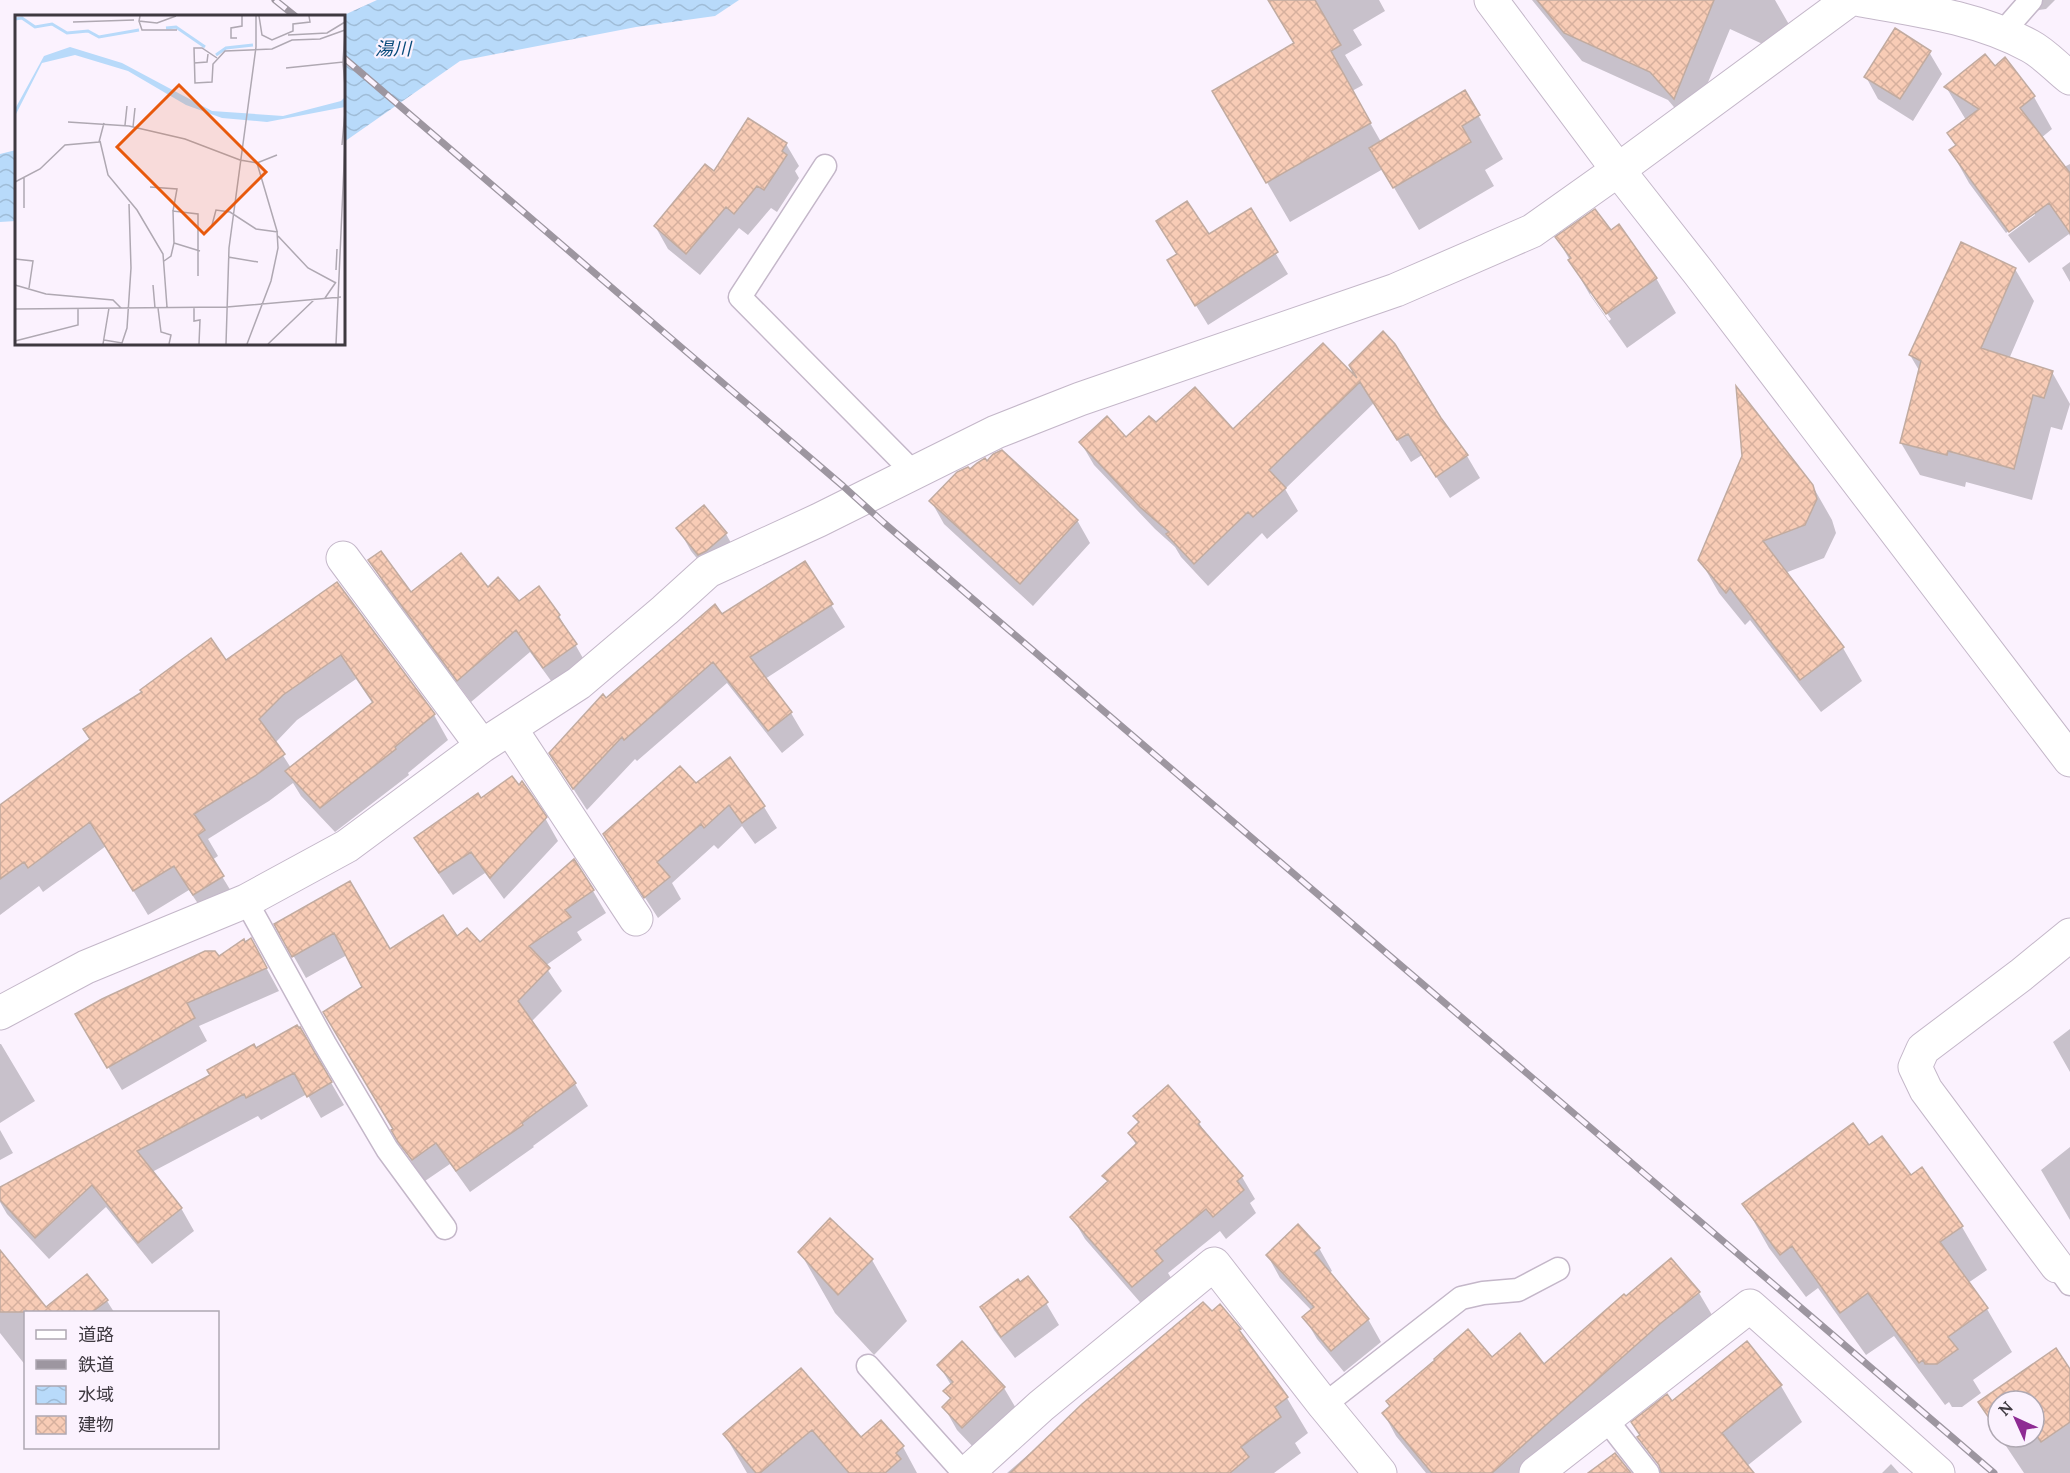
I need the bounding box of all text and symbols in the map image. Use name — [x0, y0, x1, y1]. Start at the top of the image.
inset map — [15, 15, 345, 345]
water label: 湯川 — [375, 37, 413, 60]
legend — [24, 1311, 219, 1449]
text: 道路 — [78, 1323, 114, 1346]
text: 鉄道 — [78, 1353, 114, 1376]
text: 水域 — [78, 1383, 114, 1406]
north arrow — [1986, 1389, 2046, 1449]
text: N — [1994, 1397, 2017, 1420]
text: 建物 — [78, 1413, 114, 1436]

